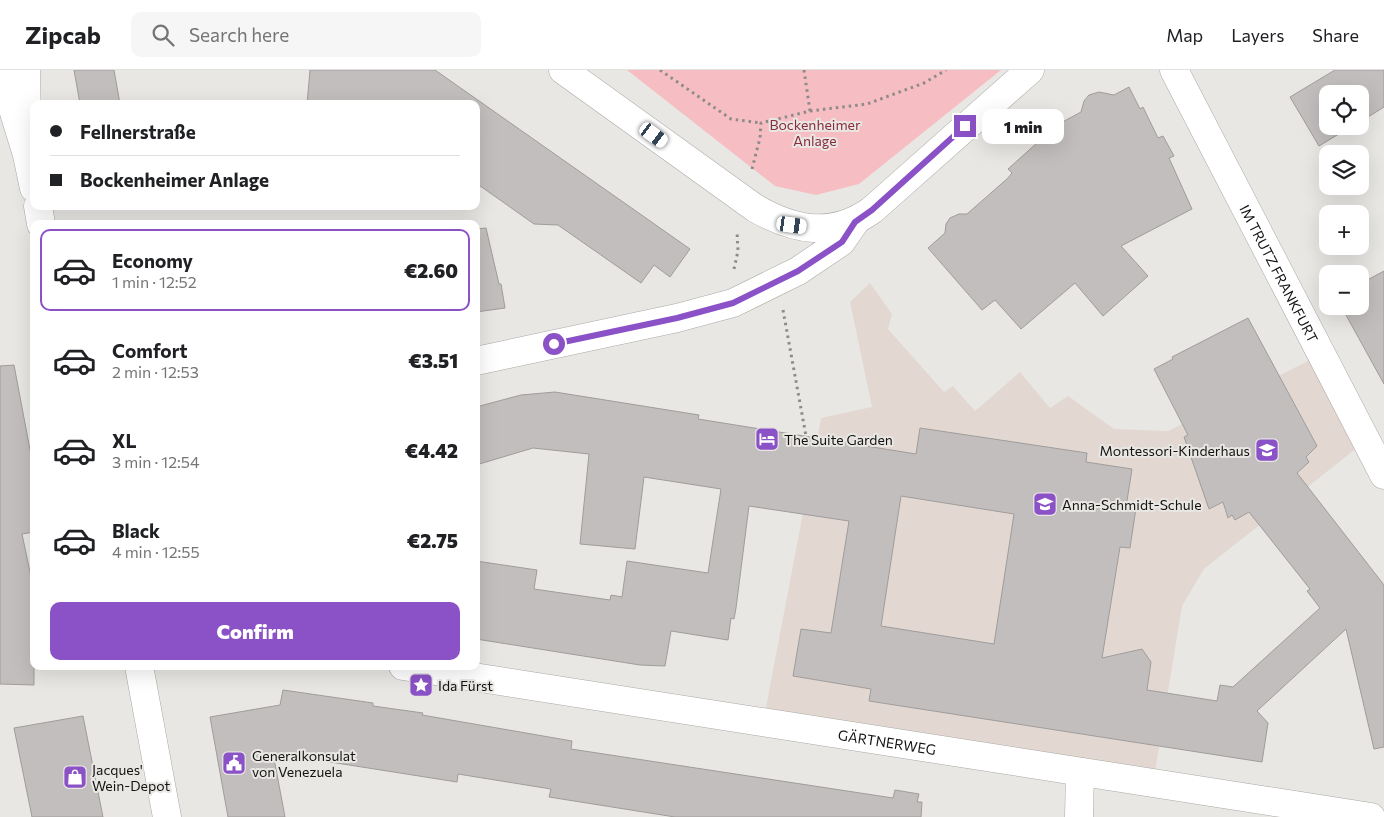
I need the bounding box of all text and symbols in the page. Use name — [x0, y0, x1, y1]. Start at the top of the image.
search box — [131, 12, 481, 57]
text: Zipcab — [25, 20, 101, 49]
icon: search — [149, 21, 177, 49]
text: Search here — [189, 23, 289, 46]
text: Map — [1166, 24, 1203, 46]
text: Layers — [1231, 24, 1284, 46]
text: Share — [1312, 24, 1359, 46]
map controls — [1319, 85, 1369, 315]
button: locate — [1319, 85, 1369, 135]
callout: 1 min — [982, 108, 1065, 144]
route end — [954, 115, 976, 137]
park label: Bockenheimer Anlage — [769, 116, 861, 149]
text: 1 min — [1004, 117, 1042, 136]
text: Fellnerstraße — [80, 120, 196, 143]
car — [637, 120, 670, 150]
button: layers — [1319, 145, 1369, 195]
text: Bockenheimer Anlage — [80, 168, 269, 191]
street label: IM TRUTZ FRANKFURT — [1237, 202, 1322, 345]
button: + — [1319, 205, 1369, 255]
car — [776, 215, 807, 235]
icon: car — [52, 248, 97, 293]
text: Economy — [112, 249, 193, 272]
text: €2.60 — [404, 259, 458, 282]
button: − — [1319, 265, 1369, 315]
text: 1 min · 12:52 — [112, 272, 197, 291]
route start — [543, 333, 565, 355]
icon: car — [52, 338, 97, 383]
text: Comfort — [112, 339, 188, 362]
text: €3.51 — [408, 349, 458, 372]
text: 2 min · 12:53 — [112, 362, 199, 381]
hotel icon: The Suite Garden — [754, 426, 780, 452]
icon: car — [52, 428, 97, 473]
text: XL — [112, 429, 137, 452]
place label: The Suite Garden — [784, 431, 893, 448]
school or university icon: Montessori-Kinderhaus — [1254, 437, 1280, 463]
text: €4.42 — [405, 439, 458, 462]
place label: Montessori-Kinderhaus — [1099, 442, 1250, 459]
text: 3 min · 12:54 — [112, 452, 200, 471]
school or university icon: Anna-Schmidt-Schule — [1032, 491, 1058, 517]
place label: Anna-Schmidt-Schule — [1062, 496, 1202, 513]
icon: car — [52, 518, 97, 563]
text: Black — [112, 519, 160, 542]
text: €2.75 — [407, 529, 458, 552]
text: 4 min · 12:55 — [112, 542, 200, 561]
button: Confirm — [50, 602, 460, 660]
place icon: Ida Fürst — [408, 672, 434, 698]
place label: Ida Fürst — [438, 677, 493, 694]
street label: GÄRTNERWEG — [837, 726, 937, 758]
place label: Generalkonsulat von Venezuela — [252, 747, 356, 780]
public building icon: Generalkonsulat von Venezuela — [221, 750, 247, 776]
place label: Jacques' Wein-Depot — [92, 761, 170, 794]
shop icon: Jacques' Wein-Depot — [62, 764, 88, 790]

